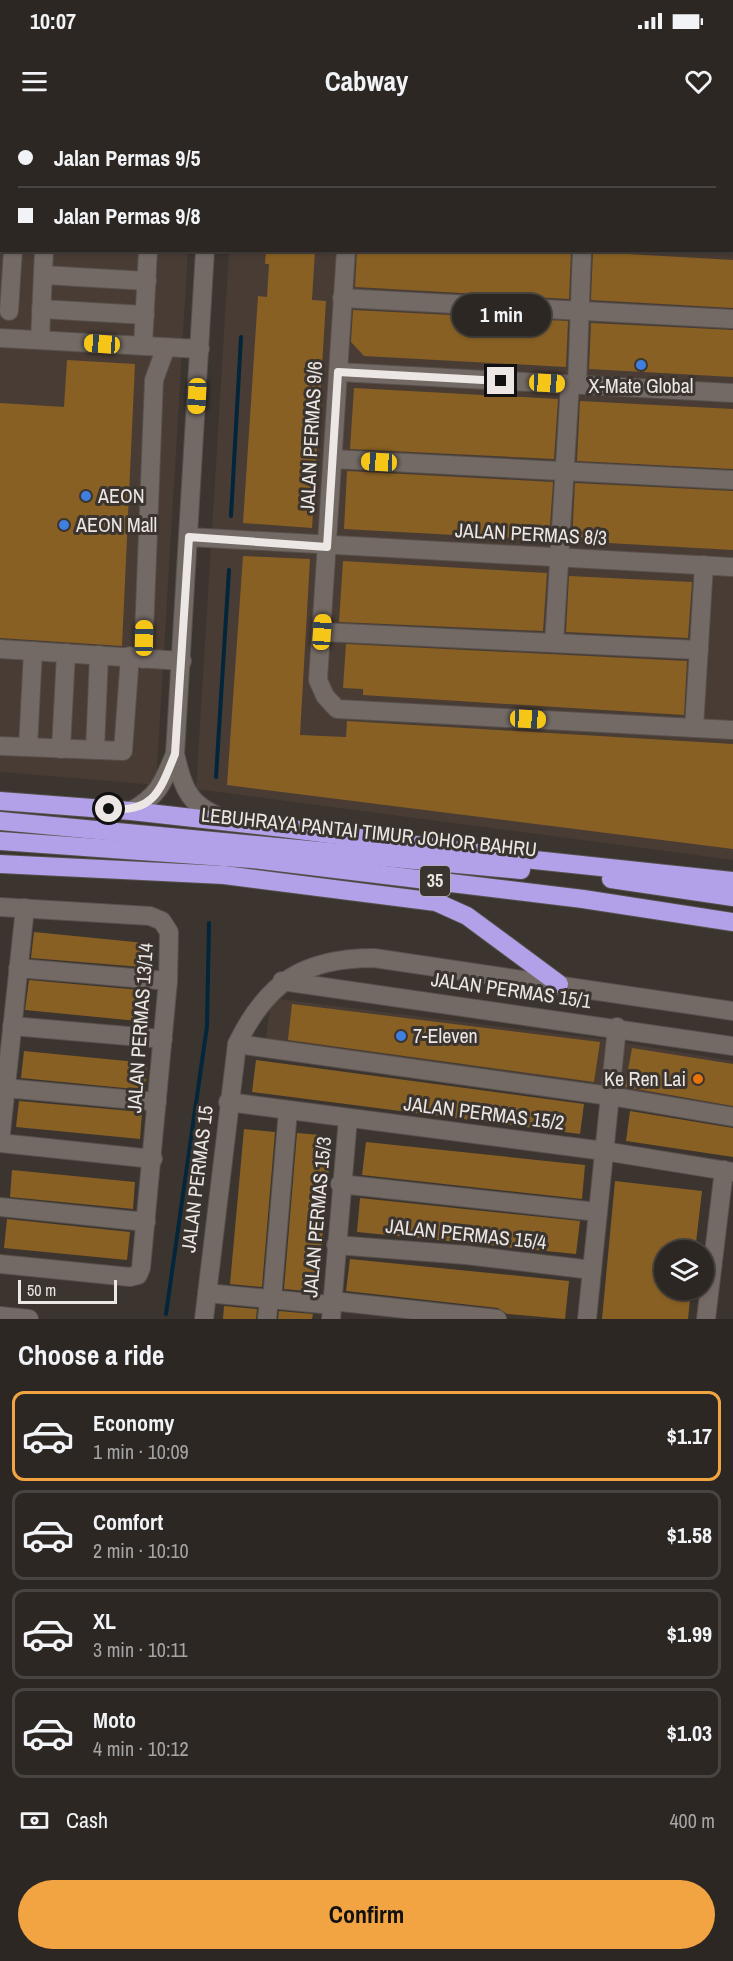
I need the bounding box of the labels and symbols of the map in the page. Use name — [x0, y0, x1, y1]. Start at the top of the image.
callout: 1 min — [452, 294, 550, 336]
car — [83, 334, 121, 354]
marker: X-Mate Global — [634, 358, 648, 372]
street label: JALAN PERMAS 9/6 — [293, 360, 328, 514]
route end — [487, 367, 514, 394]
place label: X-Mate Global — [589, 372, 693, 399]
car — [529, 373, 565, 393]
car — [187, 378, 207, 414]
car — [361, 452, 397, 472]
place label: AEON — [97, 482, 144, 509]
marker: AEON — [79, 489, 93, 503]
place label: AEON Mall — [75, 511, 157, 538]
street label: JALAN PERMAS 8/3 — [454, 516, 608, 551]
marker: AEON Mall — [57, 518, 71, 532]
car — [312, 613, 332, 651]
car — [135, 620, 153, 656]
car — [510, 709, 546, 729]
route start — [95, 795, 122, 822]
street label: LEBUHRAYA PANTAI TIMUR JOHOR BAHRU — [200, 800, 538, 863]
road number: 35 — [420, 866, 450, 896]
street label: JALAN PERMAS 13/14 — [120, 942, 159, 1114]
street label: JALAN PERMAS 15/1 — [429, 965, 593, 1014]
place label: 7-Eleven — [413, 1022, 478, 1049]
marker: 7-Eleven — [394, 1029, 408, 1043]
place label: Ke Ren Lai — [604, 1065, 686, 1092]
marker: Ke Ren Lai — [691, 1072, 705, 1086]
street label: JALAN PERMAS 15/2 — [402, 1089, 566, 1136]
street label: JALAN PERMAS 15 — [174, 1104, 219, 1254]
street label: JALAN PERMAS 15/3 — [296, 1135, 337, 1298]
street label: JALAN PERMAS 15/4 — [384, 1212, 548, 1255]
scale bar — [18, 1277, 117, 1304]

